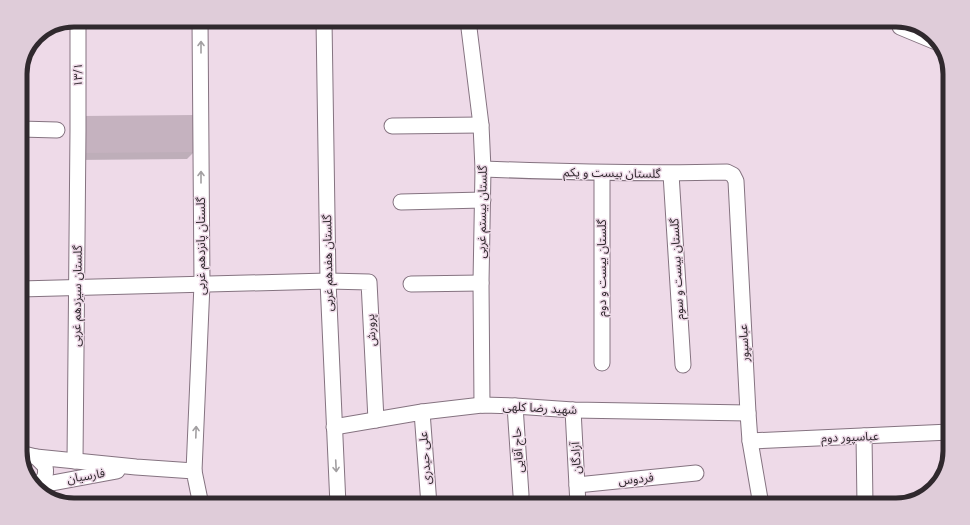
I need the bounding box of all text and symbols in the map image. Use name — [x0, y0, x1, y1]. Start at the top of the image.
one-way arrow — [197, 41, 205, 54]
street label: ۱۳/۱ — [70, 63, 85, 87]
street label: گلستان بیستم غربی — [473, 164, 492, 259]
street label: گلستان بیست و یکم — [563, 164, 662, 183]
one-way arrow — [197, 171, 205, 184]
street label: گلستان پانزدهم غربی — [193, 196, 210, 295]
street label: گلستان هفدهم غربی — [319, 214, 338, 311]
street label: گلستان بیست و سوم — [666, 217, 689, 320]
street label: گلستان بیست و دوم — [594, 218, 611, 317]
street label: گلستان سیزدهم غربی — [68, 244, 87, 347]
street label: پرورش — [362, 313, 380, 347]
street label: عباسپور — [735, 324, 753, 363]
street label: شهید رضا کلهی — [502, 398, 578, 417]
one-way arrow — [192, 426, 200, 439]
street label: حاج آقایی — [508, 427, 529, 473]
street label: عباسپور دوم — [821, 428, 879, 447]
street label: علی حیدری — [415, 431, 434, 485]
street label: آزادگان — [567, 441, 584, 474]
one-way arrow — [332, 459, 339, 472]
street label: فارسیان — [66, 465, 106, 486]
street label: فردوس — [618, 469, 654, 488]

